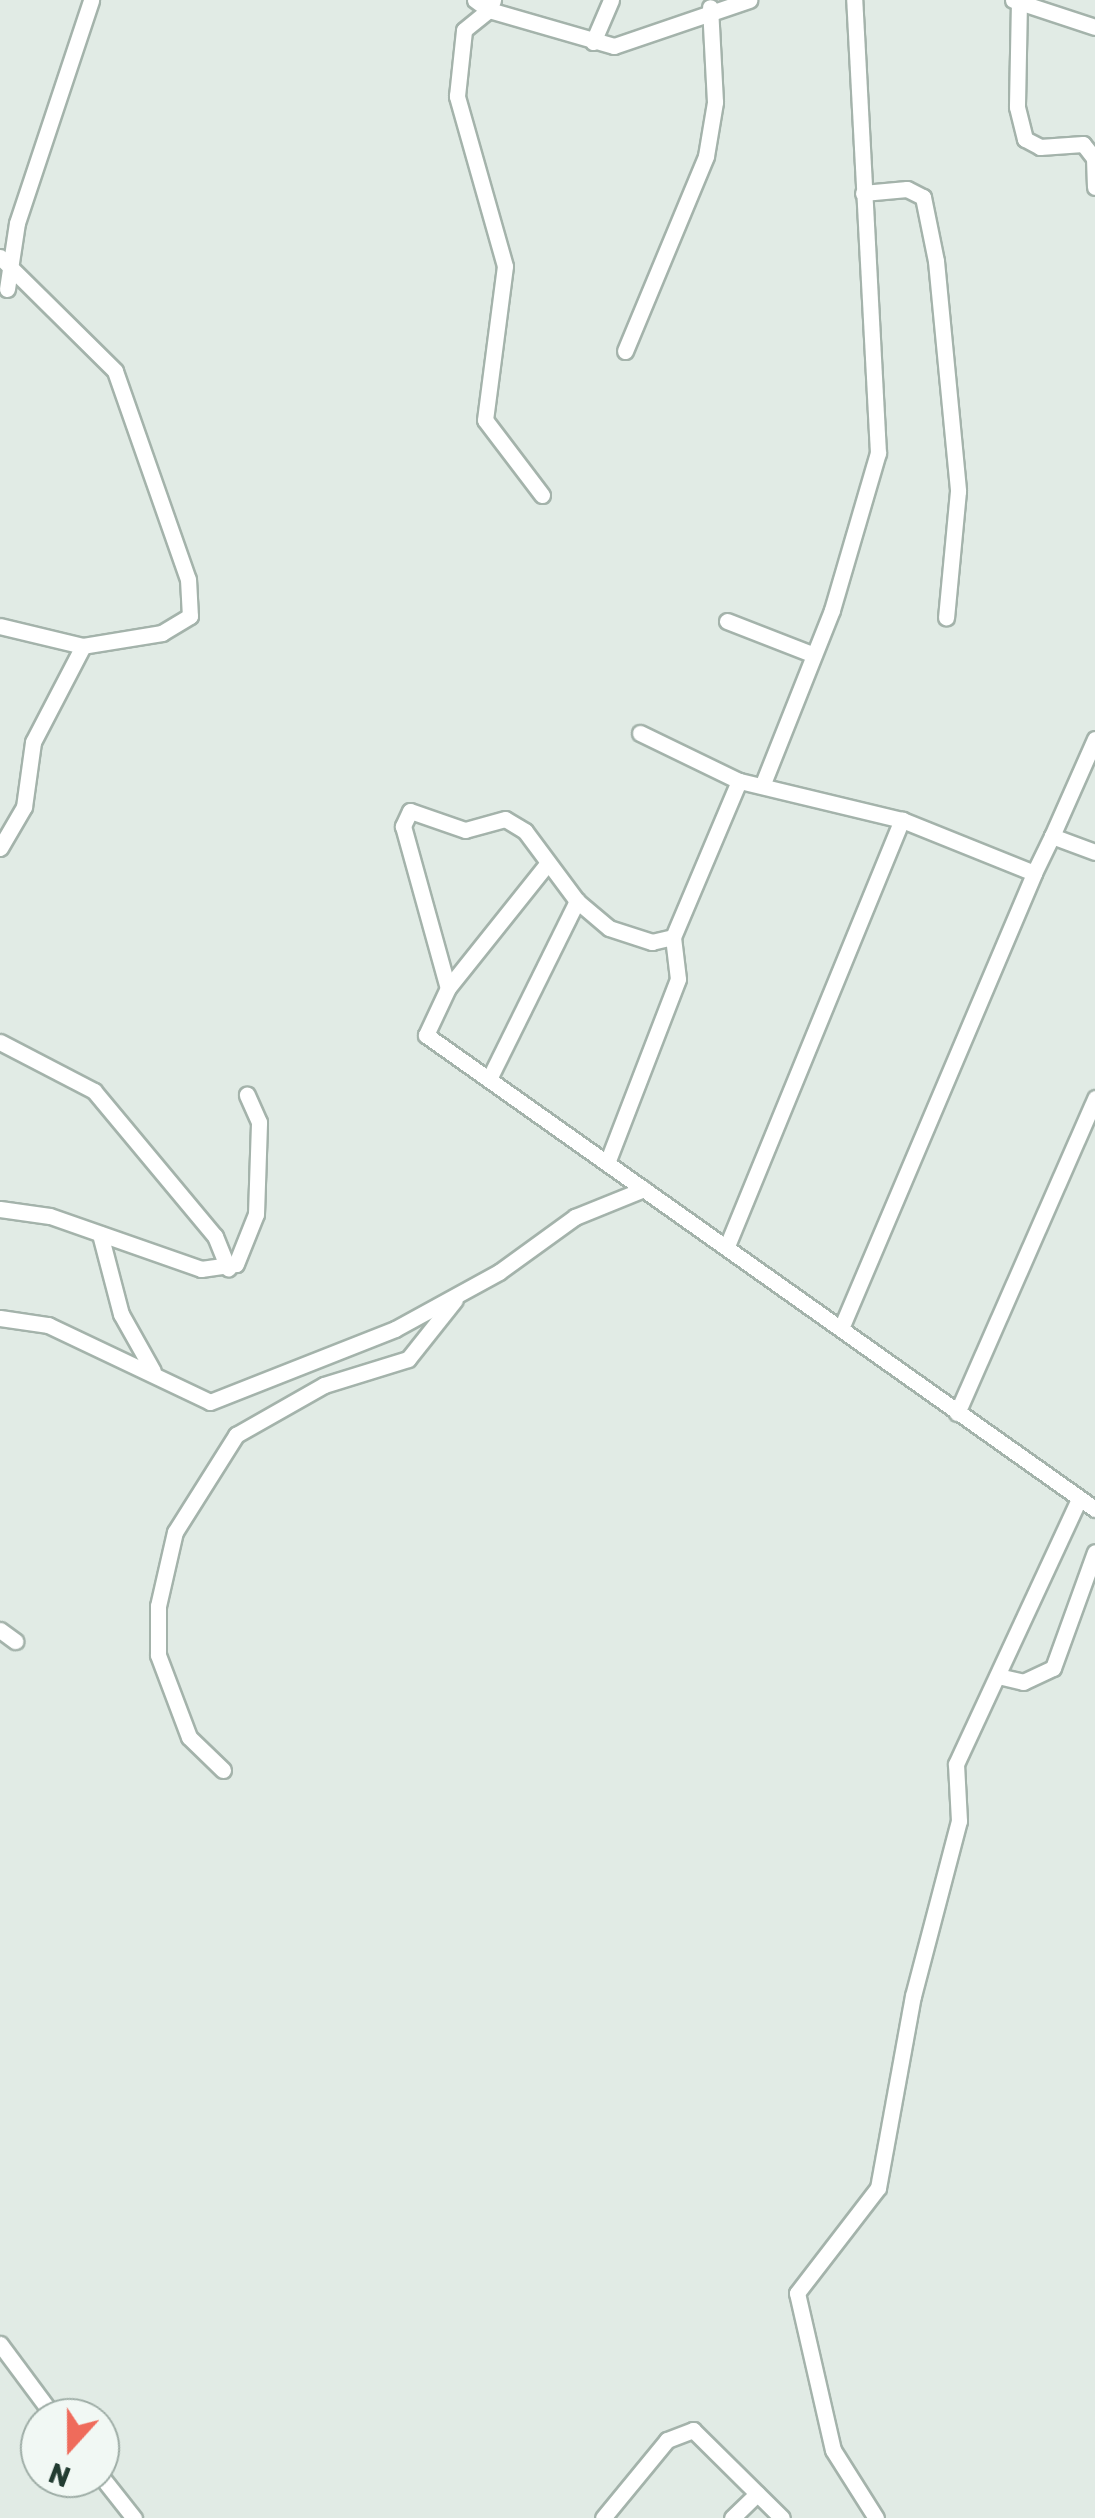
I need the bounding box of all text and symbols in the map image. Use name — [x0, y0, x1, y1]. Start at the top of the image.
north arrow — [20, 2398, 120, 2498]
text: N — [44, 2456, 75, 2494]

